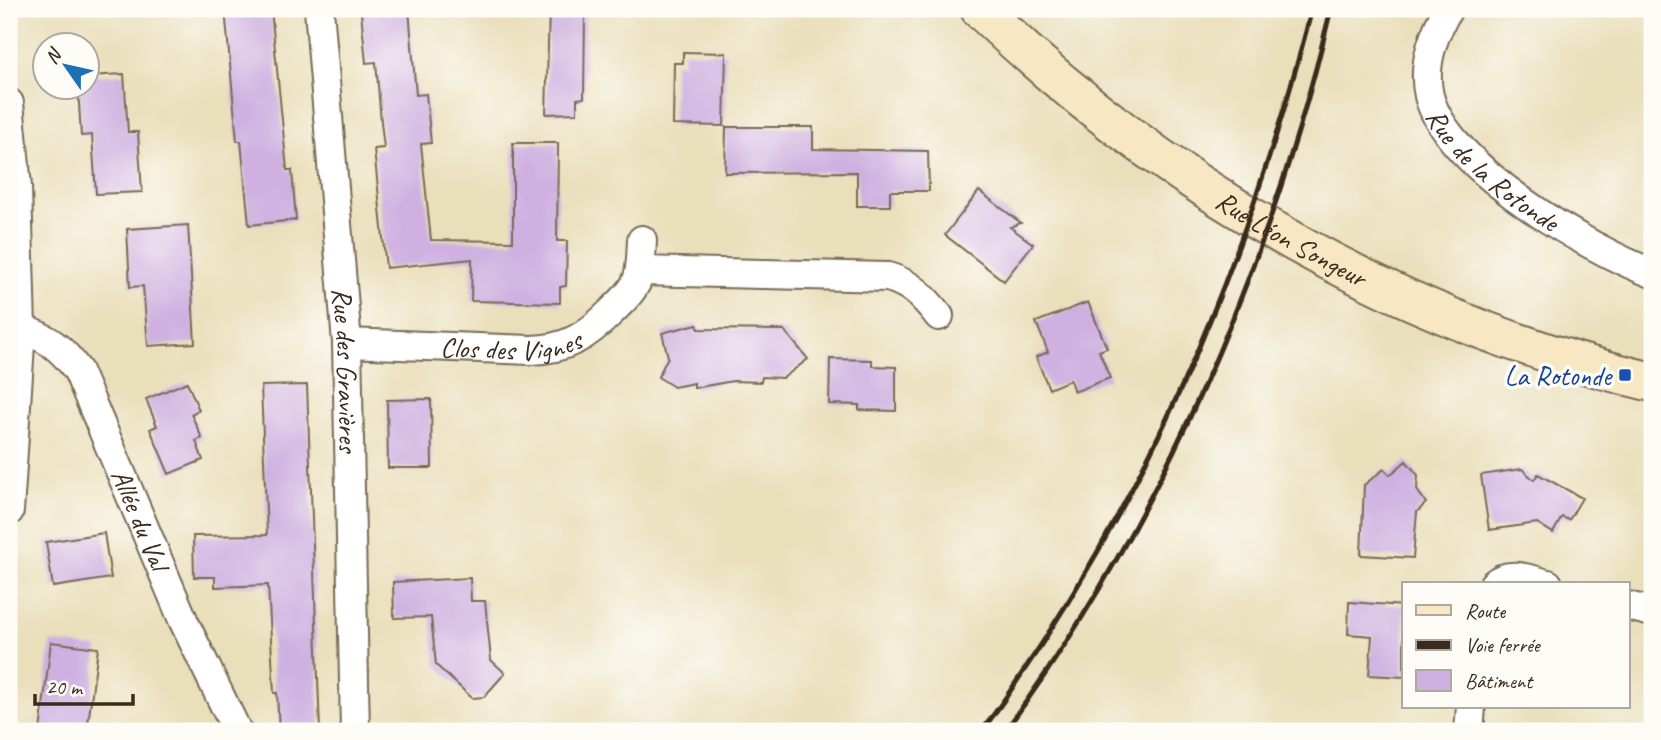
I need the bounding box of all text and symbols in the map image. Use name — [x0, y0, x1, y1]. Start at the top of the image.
north arrow — [32, 32, 102, 102]
text: N — [39, 43, 68, 69]
street label: Rue de la Rotonde — [1419, 103, 1567, 240]
street label: Rue Léon Songeur — [1210, 183, 1374, 296]
street label: Rue des Gravières — [324, 286, 366, 455]
street label: Clos des Vignes — [440, 321, 590, 368]
place label: La Rotonde — [1504, 358, 1613, 393]
marker: La Rotonde — [1617, 367, 1633, 383]
street label: Allée du Val — [103, 464, 179, 580]
legend — [1402, 582, 1630, 708]
text: Route — [1465, 598, 1506, 624]
text: Voie ferrée — [1465, 632, 1542, 658]
scale bar — [35, 663, 133, 707]
text: Bâtiment — [1465, 668, 1534, 694]
text: 20 m — [46, 674, 84, 700]

